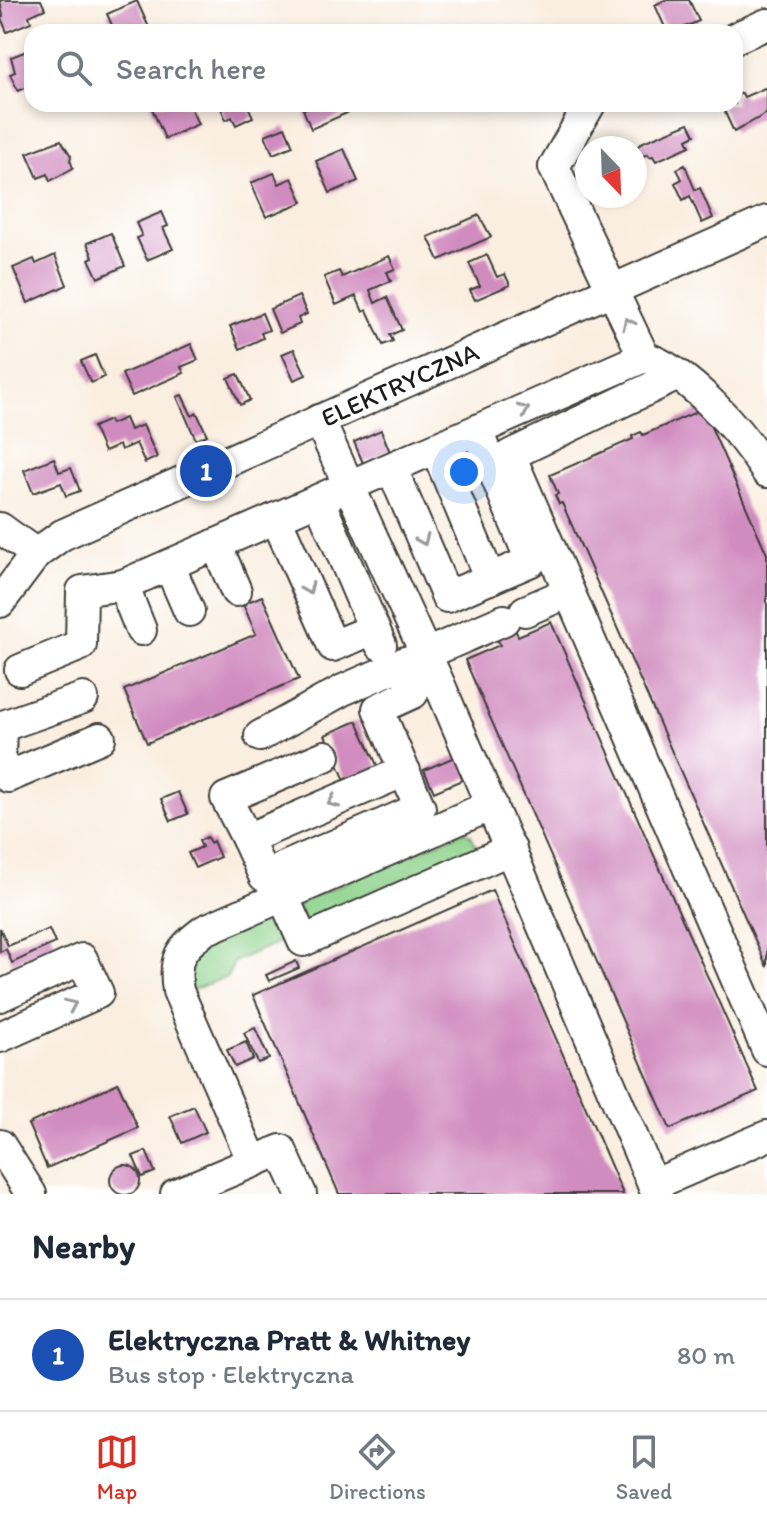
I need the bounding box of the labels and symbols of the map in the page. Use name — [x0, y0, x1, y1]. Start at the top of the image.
north arrow — [575, 136, 647, 208]
one-way arrow — [622, 317, 638, 331]
street label: ELEKTRYCZNA — [316, 335, 484, 434]
one-way arrow — [516, 404, 530, 420]
pin: 1 — [180, 441, 232, 501]
your location — [444, 452, 484, 492]
one-way arrow — [413, 532, 429, 546]
one-way arrow — [298, 581, 314, 596]
one-way arrow — [327, 792, 341, 808]
one-way arrow — [63, 998, 77, 1014]

